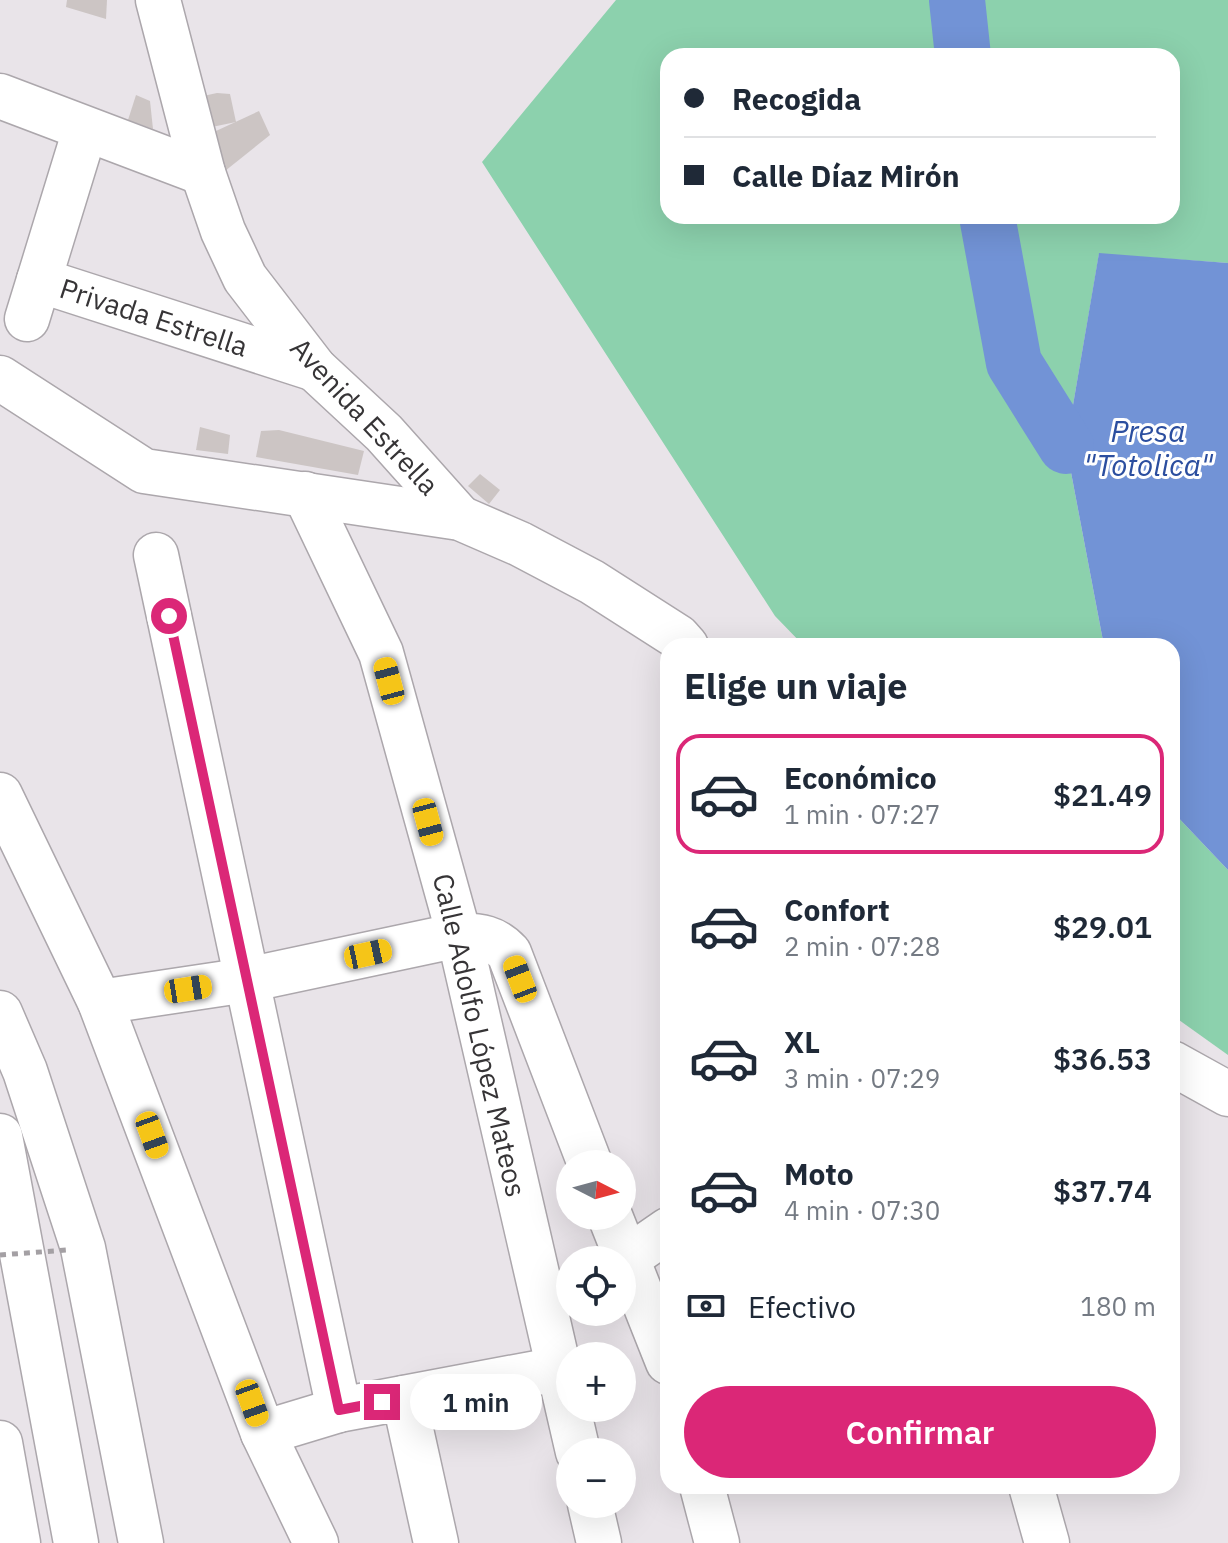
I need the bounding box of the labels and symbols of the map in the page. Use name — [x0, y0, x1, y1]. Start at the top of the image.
street label: Privada Estrella — [55, 269, 253, 365]
street label: Avenida Estrella — [283, 329, 447, 503]
water label: Presa "Totolica" — [1083, 411, 1214, 484]
route start — [151, 598, 187, 634]
car — [371, 655, 407, 707]
car — [410, 796, 446, 848]
street label: Calle Adolfo López Mateos — [425, 870, 535, 1200]
car — [342, 937, 394, 971]
car — [500, 952, 540, 1006]
car — [162, 973, 214, 1005]
car — [133, 1108, 171, 1162]
north arrow — [556, 1150, 636, 1230]
callout: 1 min — [410, 1374, 542, 1430]
car — [233, 1376, 271, 1430]
route end — [364, 1384, 400, 1420]

